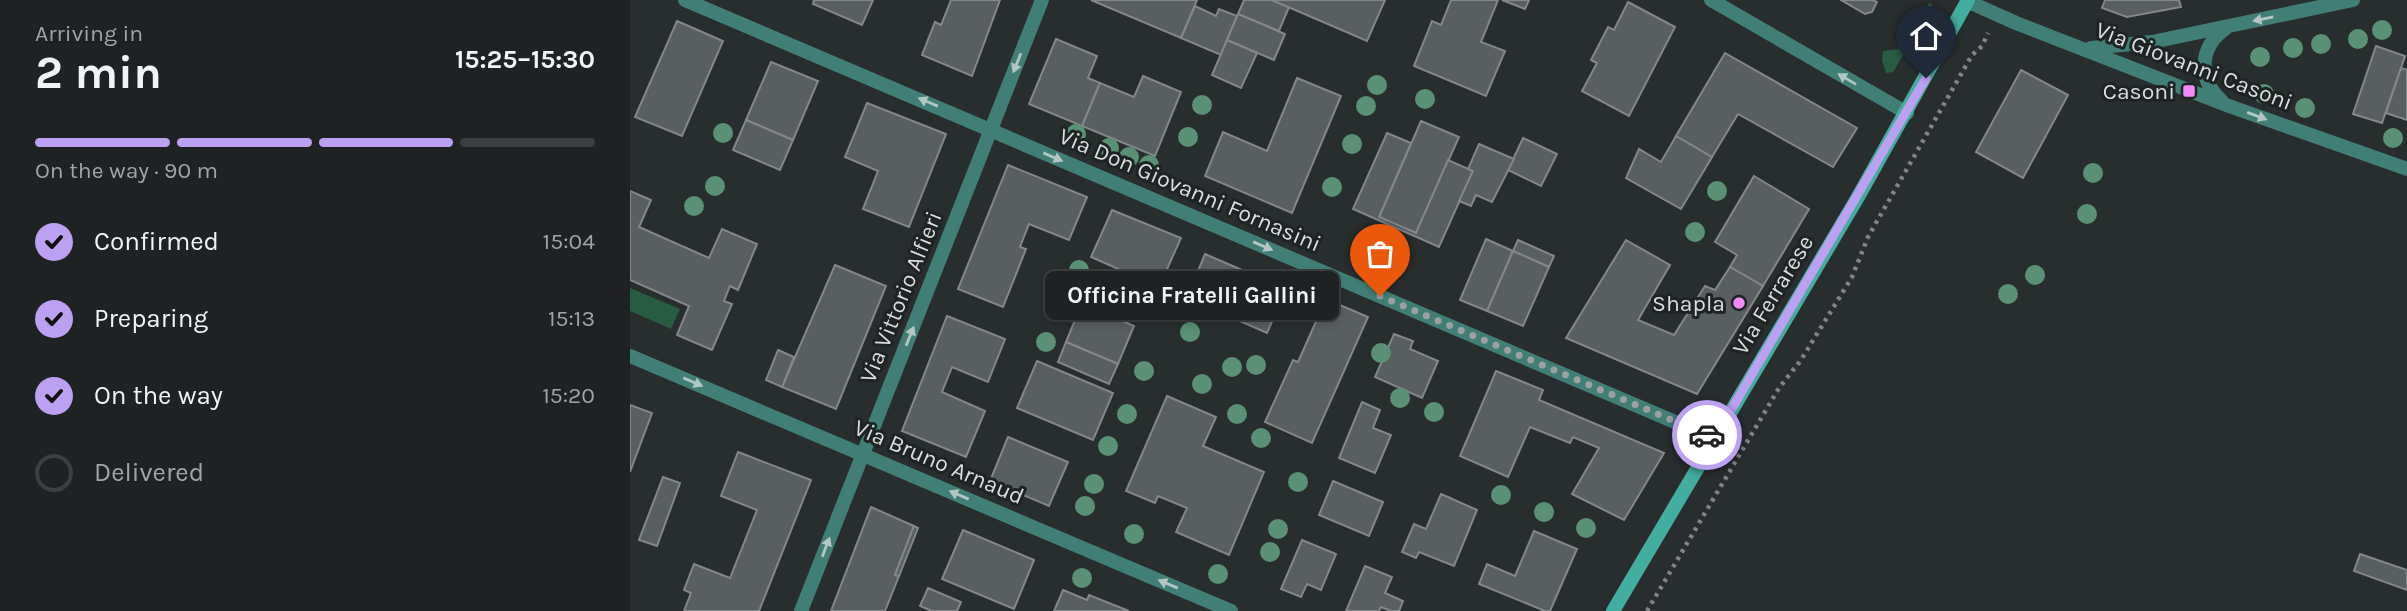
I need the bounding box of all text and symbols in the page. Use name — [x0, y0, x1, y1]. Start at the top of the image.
pin — [1896, 6, 1956, 78]
one-way arrow — [2252, 14, 2274, 25]
street label: Via Giovanni Casoni — [2092, 16, 2296, 116]
icon: home — [1907, 17, 1945, 55]
text: Arriving in — [35, 20, 143, 47]
text: 15:25–15:30 — [455, 44, 595, 75]
text: 2 min — [35, 46, 162, 100]
one-way arrow — [1011, 53, 1022, 74]
one-way arrow — [1838, 72, 1857, 85]
place label: Casoni — [2103, 77, 2175, 105]
marker: Casoni — [2181, 83, 2197, 99]
one-way arrow — [917, 97, 938, 108]
one-way arrow — [2246, 111, 2267, 122]
street label: Via Don Giovanni Fornasini — [1055, 122, 1325, 258]
one-way arrow — [1043, 151, 1064, 162]
text: On the way · 90 m — [35, 157, 218, 184]
street label: Via Vittorio Alfieri — [854, 207, 948, 387]
icon: check — [35, 223, 73, 261]
pin — [1350, 224, 1410, 296]
text: Confirmed — [94, 226, 219, 257]
text: 15:04 — [543, 228, 595, 255]
street label: Via Ferrarese — [1727, 230, 1819, 360]
icon: bag — [1361, 235, 1399, 273]
one-way arrow — [1252, 240, 1273, 251]
callout: Officina Fratelli Gallini — [1044, 272, 1338, 320]
text: Officina Fratelli Gallini — [1067, 282, 1317, 309]
place label: Shapla — [1652, 290, 1725, 317]
marker: Shapla — [1731, 295, 1747, 311]
icon: check — [35, 300, 73, 338]
text: Preparing — [94, 303, 208, 334]
text: 15:13 — [548, 305, 595, 332]
one-way arrow — [904, 325, 915, 346]
one-way arrow — [683, 376, 703, 388]
icon: check — [35, 377, 73, 415]
text: On the way — [94, 380, 223, 411]
text: 15:20 — [542, 382, 595, 409]
courier — [1672, 400, 1742, 470]
street label: Via Bruno Arnaud — [850, 414, 1028, 510]
icon: car — [1688, 416, 1726, 454]
text: Delivered — [94, 457, 204, 488]
one-way arrow — [948, 489, 969, 500]
one-way arrow — [821, 537, 832, 558]
one-way arrow — [1158, 578, 1178, 590]

